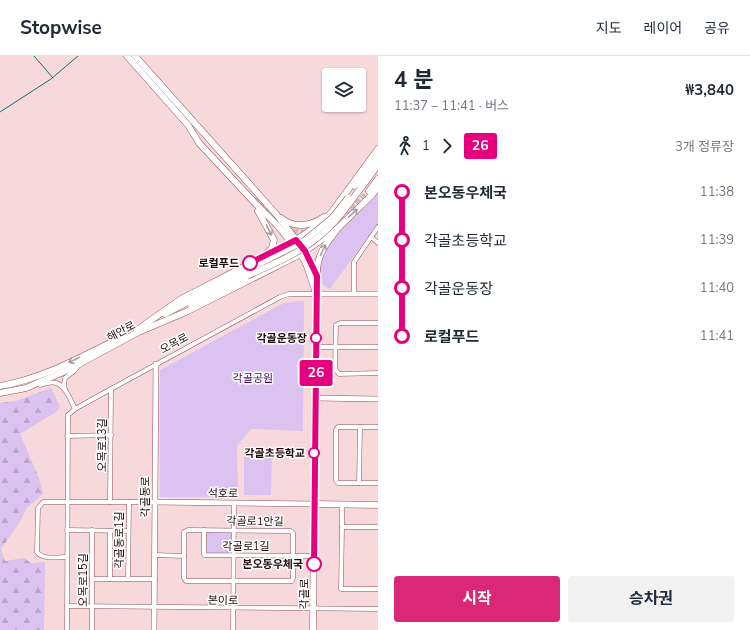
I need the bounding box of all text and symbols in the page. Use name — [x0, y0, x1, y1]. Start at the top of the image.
text: Stopwise — [20, 15, 102, 41]
text: 지도 — [596, 19, 622, 38]
text: 레이어 — [644, 19, 682, 38]
text: 공유 — [704, 19, 730, 38]
text: 4 분 — [394, 65, 433, 95]
map controls — [322, 68, 366, 112]
button: layers — [322, 68, 366, 112]
text: ₩3,840 — [685, 80, 734, 100]
text: 11:37 – 11:41 · 버스 — [394, 97, 509, 115]
icon: walk — [394, 135, 416, 157]
icon: forward — [436, 135, 458, 157]
text: 26 — [472, 136, 489, 155]
text: 1 — [422, 137, 430, 155]
text: 3개 정류장 — [675, 138, 734, 156]
text: 본오동우체국 — [424, 183, 507, 203]
text: 11:38 — [700, 183, 734, 201]
one-way arrow — [348, 208, 358, 218]
one-way arrow — [266, 223, 273, 235]
text: 각골초등학교 — [424, 231, 507, 251]
text: 11:39 — [700, 231, 734, 249]
one-way arrow — [320, 244, 327, 256]
marker: 로컬푸드 — [242, 255, 258, 271]
place label: 로컬푸드 — [199, 256, 239, 271]
text: 각골운동장 — [424, 279, 493, 299]
text: 11:40 — [700, 279, 734, 297]
street label: 해안로 — [104, 318, 138, 345]
text: 로컬푸드 — [424, 327, 479, 347]
text: 11:41 — [700, 327, 734, 345]
street label: 오목로 — [157, 330, 191, 357]
place label: 각골운동장 — [256, 331, 307, 346]
marker: 각골운동장 — [310, 332, 322, 344]
one-way arrow — [68, 357, 80, 364]
line badge: 26 — [298, 360, 334, 386]
text: 26 — [308, 363, 324, 382]
park label: 각골공원 — [233, 371, 273, 386]
street label: 오목로13길 — [95, 418, 110, 472]
place label: 각골초등학교 — [244, 446, 305, 461]
marker: 각골초등학교 — [308, 447, 320, 459]
street label: 각골동로 — [138, 477, 153, 517]
street label: 석호로 — [208, 486, 238, 501]
street label: 각골동로1길 — [112, 511, 127, 569]
street label: 각골로1안길 — [226, 514, 284, 529]
street label: 각골로1길 — [222, 539, 270, 554]
street label: 오목로15길 — [76, 553, 91, 607]
marker: 본오동우체국 — [306, 556, 322, 572]
place label: 본오동우체국 — [242, 557, 303, 572]
button: 시작 — [394, 576, 560, 622]
button: 승차권 — [568, 576, 734, 622]
street label: 각골로 — [297, 579, 312, 609]
street label: 본이로 — [208, 593, 238, 608]

